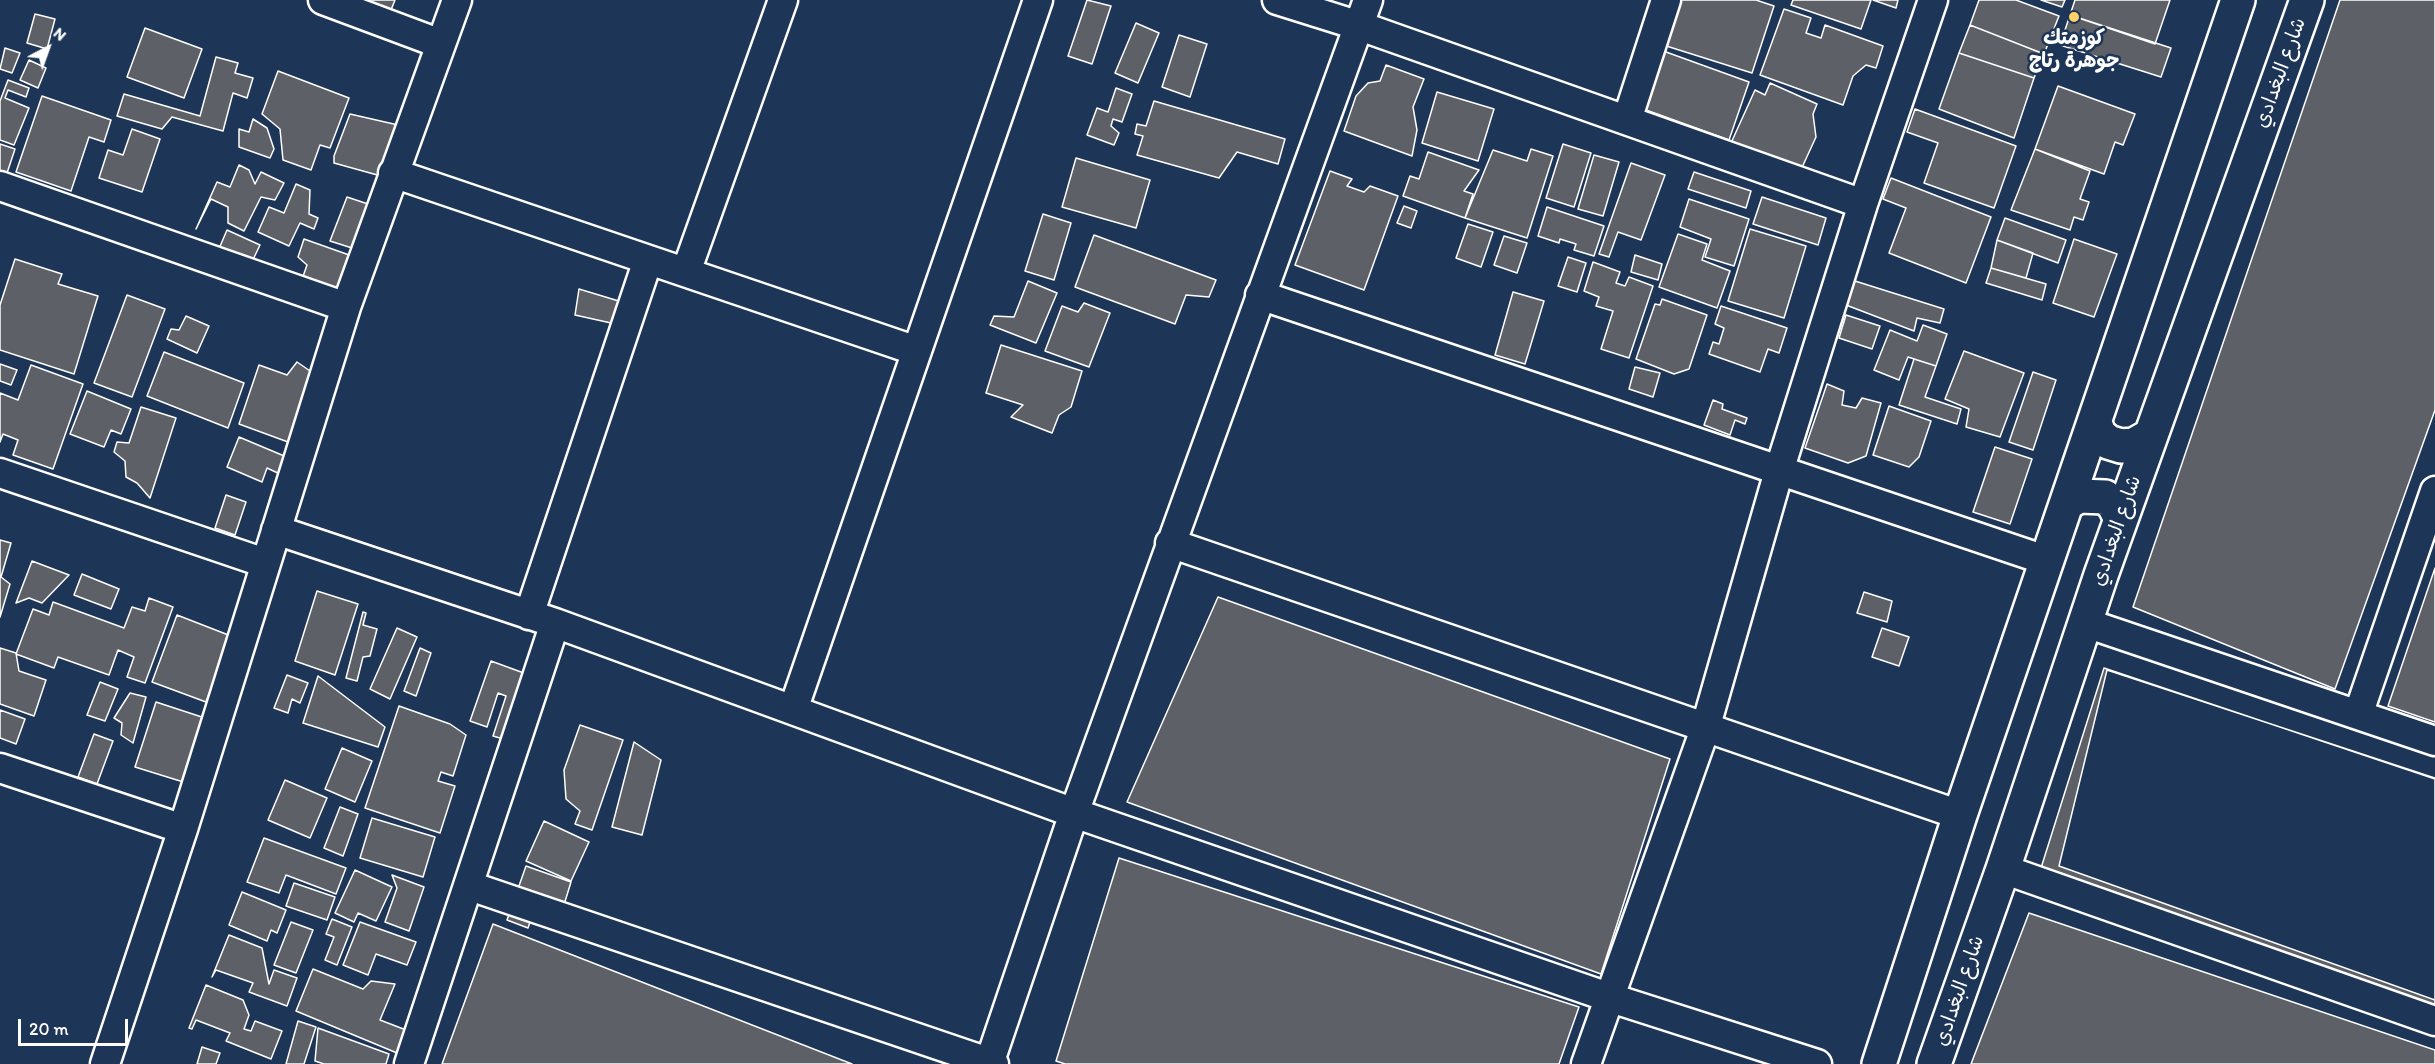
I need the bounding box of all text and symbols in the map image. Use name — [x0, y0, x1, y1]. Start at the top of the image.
marker: كوزمتك جوهرة رتاج — [2067, 10, 2081, 24]
street label: شارع البغدادي — [2250, 15, 2312, 131]
north arrow — [18, 18, 78, 78]
text: N — [50, 23, 70, 45]
place label: كوزمتك جوهرة رتاج — [2029, 27, 2119, 74]
street label: شارع البغدادي — [2087, 473, 2147, 589]
street label: شارع البغدادي — [1930, 933, 1990, 1049]
scale bar — [21, 1007, 130, 1045]
text: 20 m — [29, 1018, 69, 1040]

